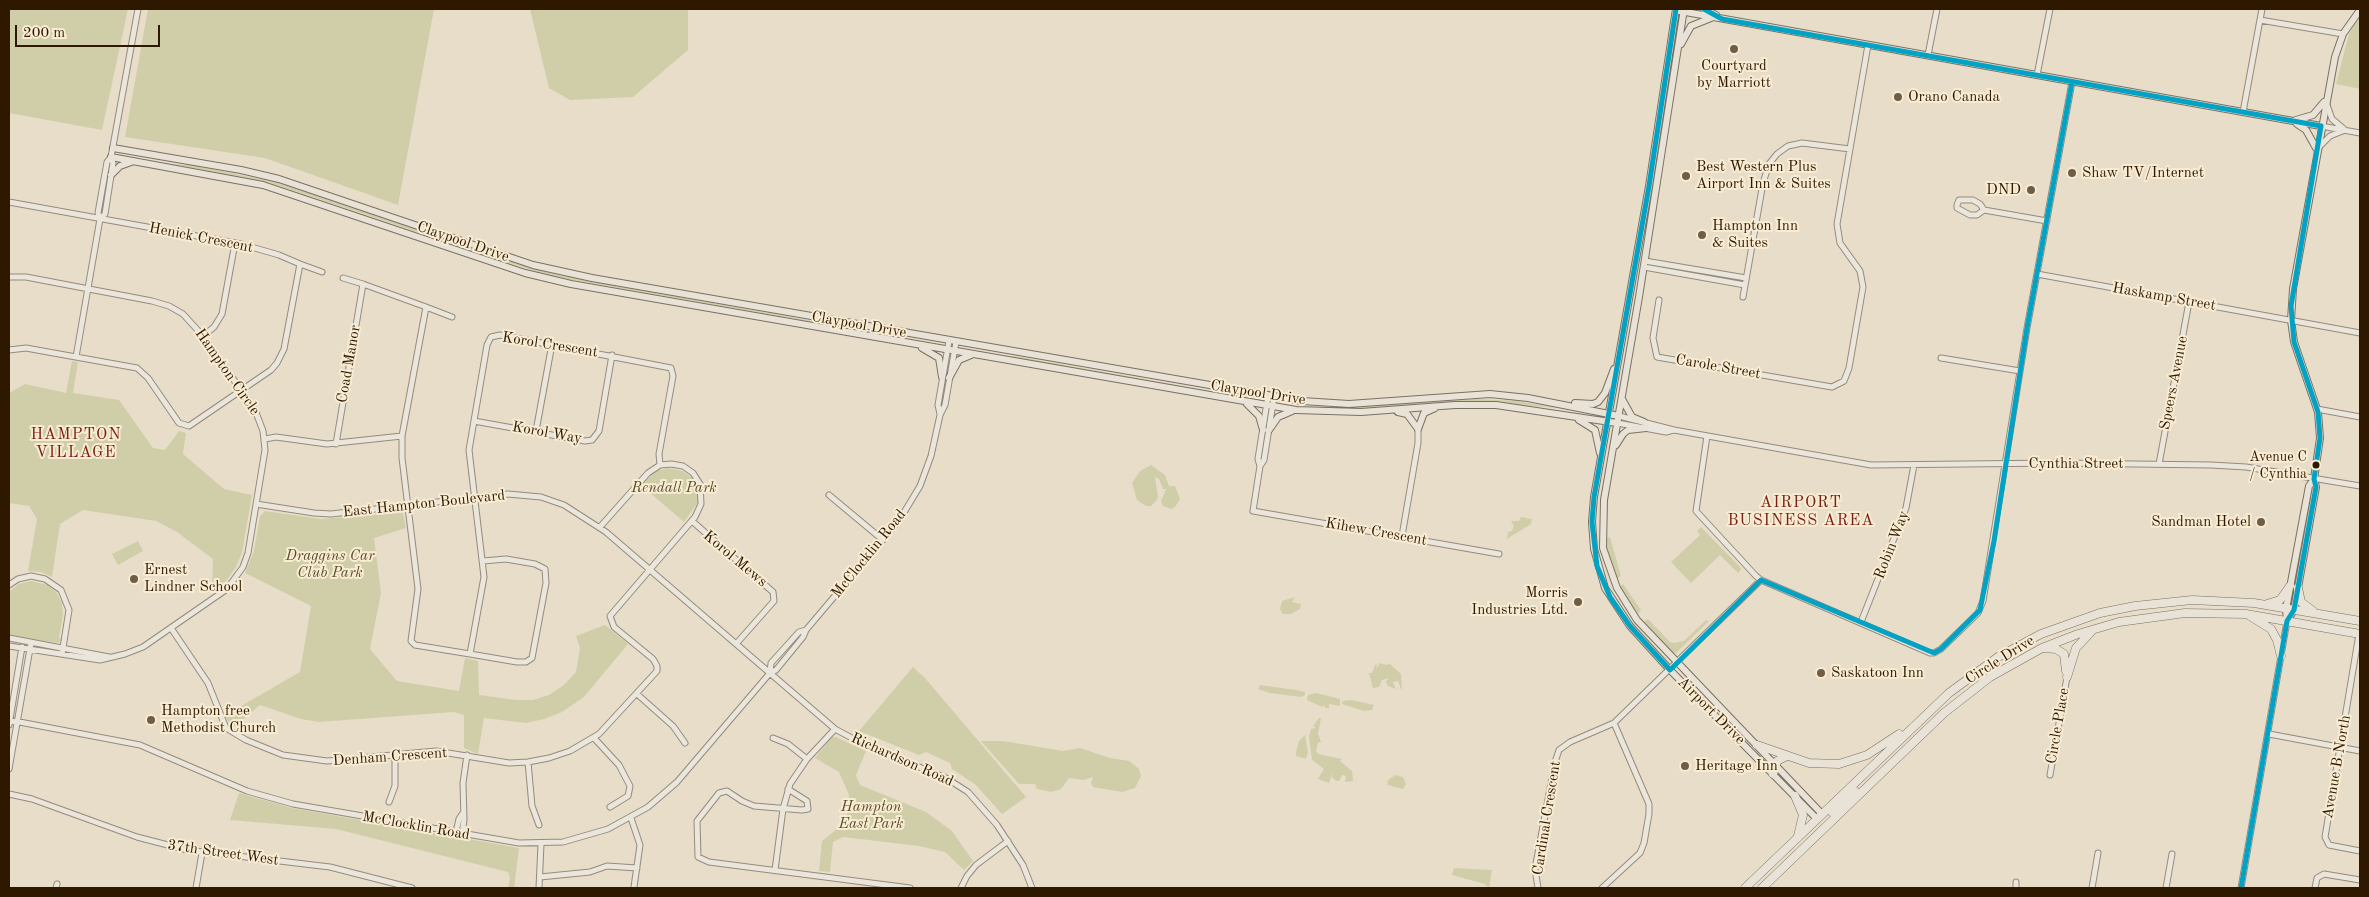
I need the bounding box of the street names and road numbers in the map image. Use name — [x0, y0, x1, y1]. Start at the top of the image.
street label: Claypool Drive — [415, 218, 511, 266]
street label: Henick Crescent — [147, 219, 255, 257]
street label: Haskamp Street — [2111, 279, 2217, 315]
street label: Claypool Drive — [810, 308, 908, 342]
street label: Coad Manor — [333, 324, 365, 404]
street label: Hampton Circle — [190, 325, 264, 419]
street label: Korol Crescent — [501, 329, 599, 361]
street label: Speers Avenue — [2156, 334, 2192, 432]
street label: Carole Street — [1674, 351, 1762, 383]
street label: Claypool Drive — [1209, 377, 1307, 409]
street label: Korol Way — [511, 418, 583, 448]
street label: Cynthia Street — [2029, 455, 2123, 473]
street label: East Hampton Boulevard — [342, 487, 506, 521]
street label: McClocklin Road — [828, 506, 910, 602]
street label: Robin Way — [1871, 508, 1913, 582]
street label: Kihew Crescent — [1324, 514, 1428, 550]
street label: Korol Mews — [699, 527, 771, 591]
street label: Circle Drive — [1962, 632, 2038, 688]
street label: Airport Drive — [1673, 673, 1749, 749]
street label: Circle Place — [2042, 687, 2074, 765]
street label: Avenue B North — [2319, 714, 2355, 820]
street label: Richardson Road — [848, 729, 956, 791]
street label: Denham Crescent — [332, 744, 448, 770]
street label: Cardinal Crescent — [1529, 759, 1565, 877]
street label: McClocklin Road — [361, 808, 471, 844]
street label: 37th Street West — [166, 836, 280, 870]

